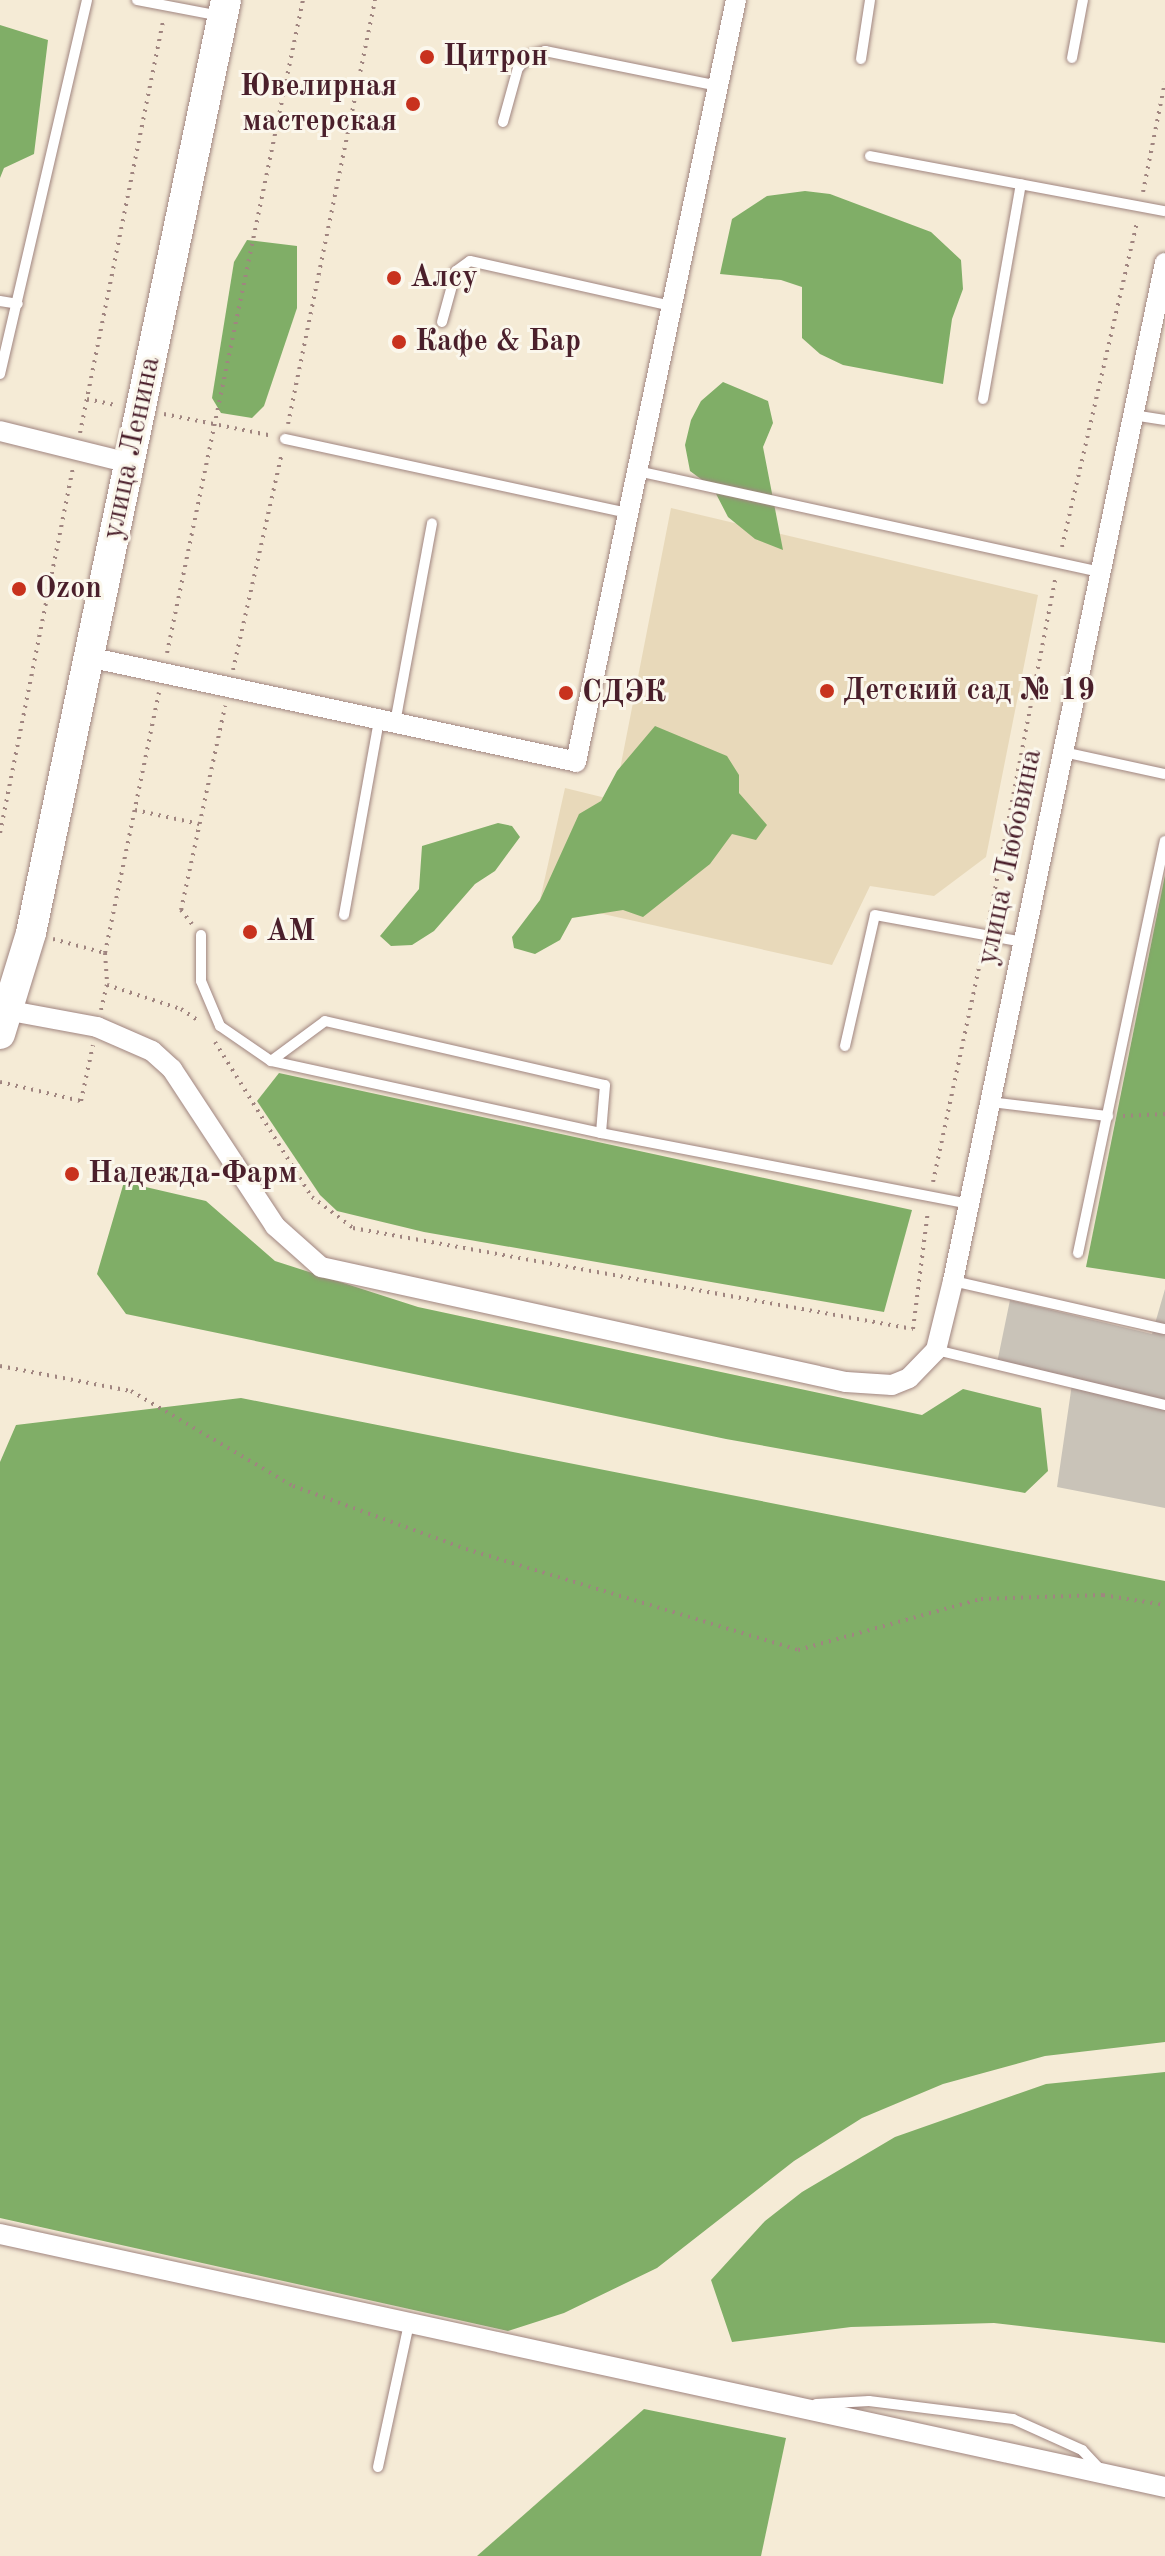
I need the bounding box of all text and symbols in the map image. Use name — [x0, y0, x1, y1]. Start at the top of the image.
place label: Цитрон — [443, 39, 548, 75]
marker: Цитрон — [418, 48, 436, 66]
place label: Ювелирная мастерская — [240, 69, 397, 140]
marker: Ювелирная мастерская — [404, 95, 422, 113]
place label: Алсу — [410, 260, 478, 296]
marker: Алсу — [385, 269, 403, 287]
place label: Кафе & Бар — [415, 324, 581, 360]
marker: Кафе & Бар — [390, 333, 408, 351]
street label: улица Ленина — [95, 353, 169, 543]
place label: Ozon — [35, 571, 102, 607]
marker: Ozon — [10, 580, 28, 598]
place label: Детский сад № 19 — [843, 673, 1095, 709]
place label: СДЭК — [582, 675, 666, 711]
marker: Детский сад № 19 — [818, 682, 836, 700]
marker: СДЭК — [557, 684, 575, 702]
street label: улица Любовина — [970, 746, 1050, 968]
place label: АМ — [266, 914, 315, 950]
marker: АМ — [241, 923, 259, 941]
place label: Надежда-Фарм — [88, 1156, 297, 1192]
marker: Надежда-Фарм — [63, 1165, 81, 1183]

